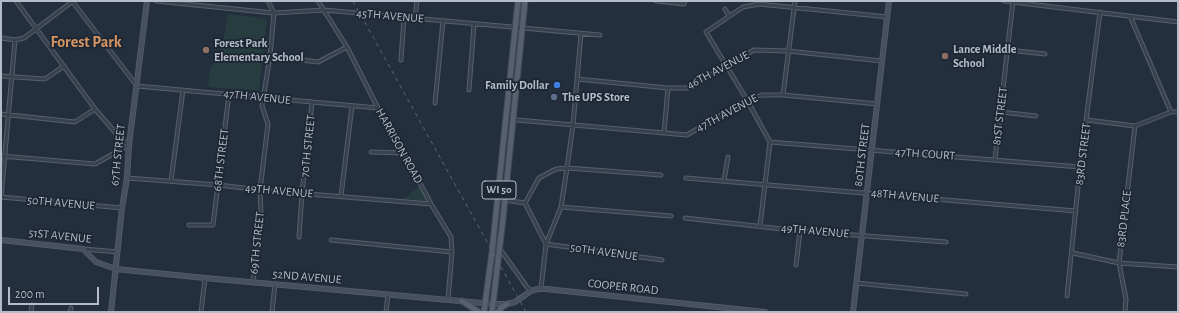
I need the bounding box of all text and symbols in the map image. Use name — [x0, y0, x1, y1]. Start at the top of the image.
street label: 45TH AVENUE — [356, 6, 424, 26]
district label: Forest Park — [50, 32, 122, 52]
place label: Forest Park Elementary School — [214, 36, 304, 64]
place label: Lance Middle School — [953, 42, 1016, 70]
marker: Forest Park Elementary School — [201, 45, 211, 55]
street label: 46TH AVENUE — [685, 48, 751, 92]
marker: Lance Middle School — [940, 51, 950, 61]
place label: Family Dollar — [485, 78, 549, 92]
marker: Family Dollar — [552, 80, 562, 90]
street label: 47TH AVENUE — [223, 86, 291, 108]
street label: 81ST STREET — [989, 86, 1011, 146]
place label: The UPS Store — [562, 90, 630, 104]
street label: 47TH AVENUE — [694, 91, 760, 135]
marker: The UPS Store — [549, 92, 559, 102]
street label: HARRISON ROAD — [372, 106, 426, 186]
street label: 70TH STREET — [298, 114, 318, 178]
street label: 83RD STREET — [1072, 122, 1094, 186]
street label: 67TH STREET — [108, 123, 128, 187]
street label: 80TH STREET — [851, 123, 873, 187]
street label: 68TH STREET — [210, 128, 232, 192]
street label: 47TH COURT — [894, 145, 956, 163]
street label: 49TH AVENUE — [244, 181, 314, 201]
road number: WI 50 — [482, 181, 516, 199]
street label: 48TH AVENUE — [870, 186, 940, 206]
street label: 83RD PLACE — [1113, 190, 1135, 248]
street label: 50TH AVENUE — [26, 193, 96, 213]
street label: 69TH STREET — [247, 211, 267, 275]
street label: 49TH AVENUE — [780, 221, 850, 241]
street label: 51ST AVENUE — [28, 226, 92, 246]
street label: 50TH AVENUE — [569, 240, 639, 264]
street label: 52ND AVENUE — [272, 267, 342, 287]
street label: COOPER ROAD — [587, 276, 659, 298]
scale bar — [10, 279, 101, 305]
text: 200 m — [15, 288, 45, 300]

